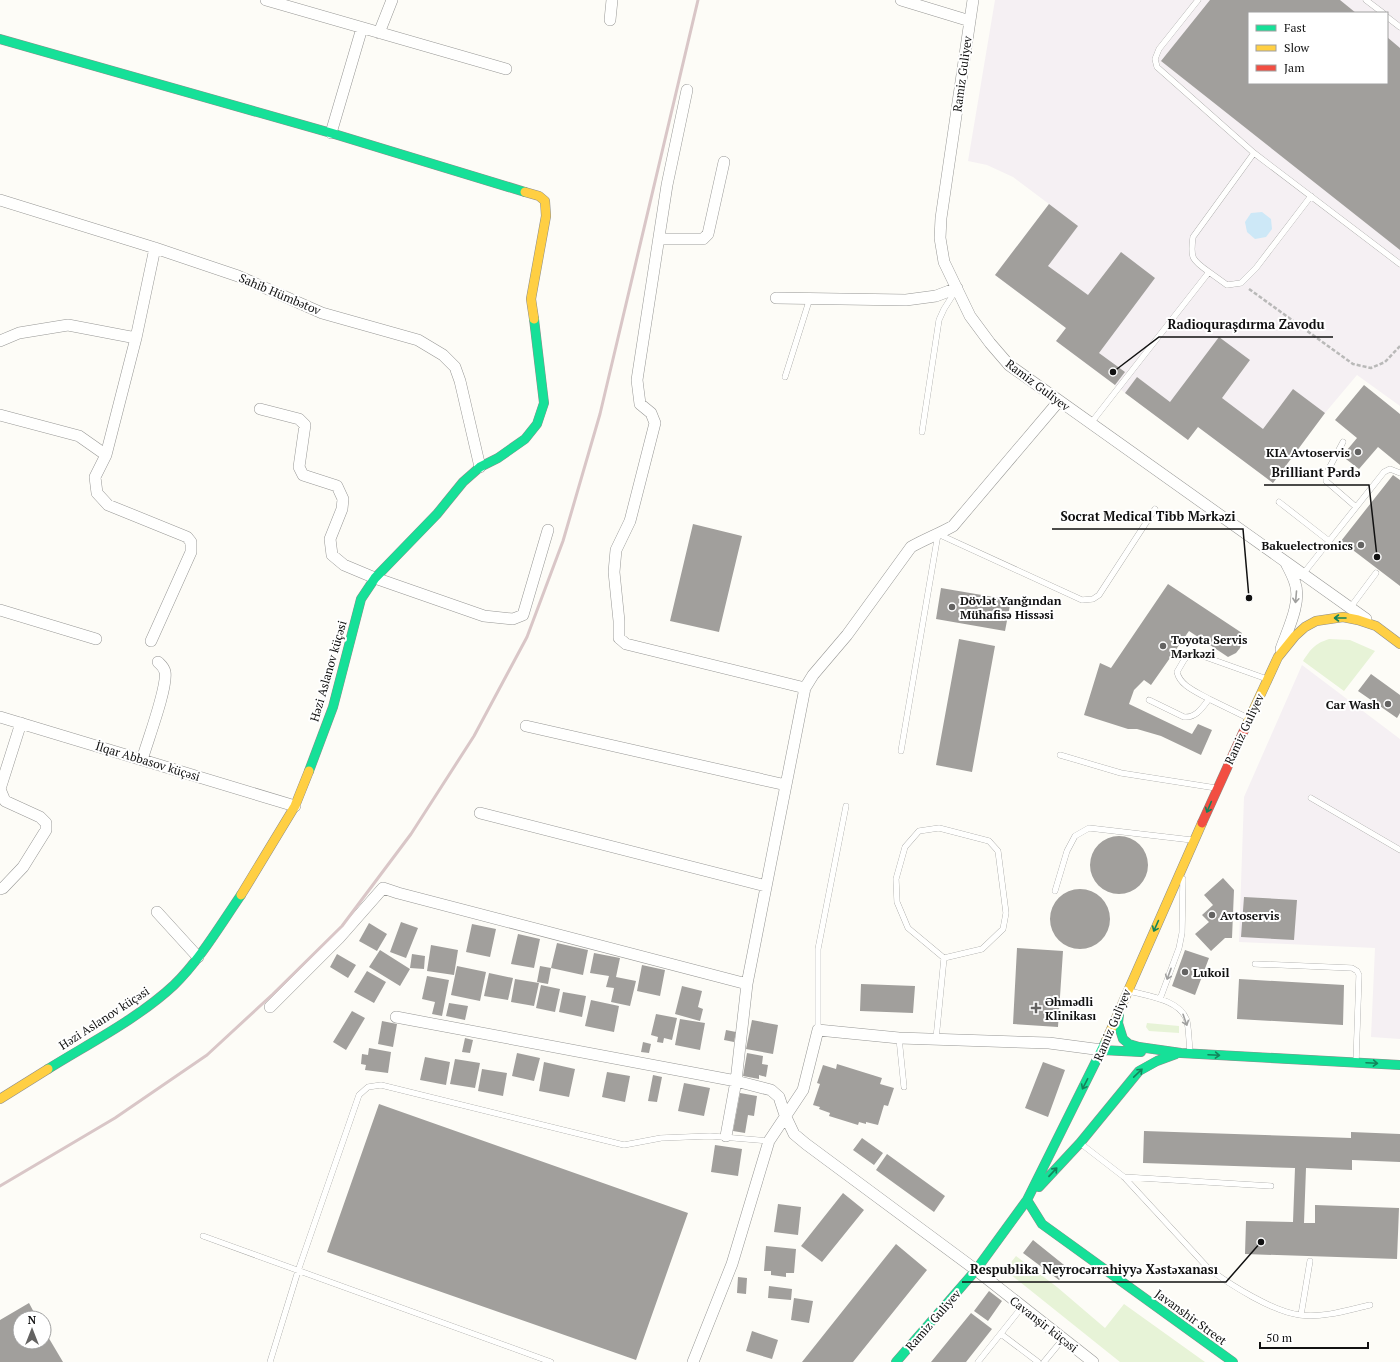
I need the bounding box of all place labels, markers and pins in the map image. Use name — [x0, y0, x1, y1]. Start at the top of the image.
callout: Radioquraşdırma Zavodu — [1159, 312, 1333, 337]
place label: KIA Avtoservis — [1266, 445, 1351, 460]
marker: KIA Avtoservis — [1353, 447, 1363, 457]
callout: Brilliant Pərdə — [1264, 460, 1369, 485]
callout: Socrat Medical Tibb Mərkəzi — [1052, 504, 1243, 529]
place label: Bakuelectronics — [1261, 538, 1354, 553]
marker: Bakuelectronics — [1356, 540, 1366, 550]
place label: Dövlət Yanğından Mühafisə Hissəsi — [960, 593, 1062, 622]
marker: Dövlət Yanğından Mühafisə Hissəsi — [947, 602, 957, 612]
place label: Toyota Servis Mərkəzi — [1171, 632, 1248, 661]
marker: Toyota Servis Mərkəzi — [1158, 641, 1168, 651]
place label: Car Wash — [1326, 697, 1380, 712]
marker: Car Wash — [1383, 699, 1393, 709]
place label: Avtoservis — [1220, 908, 1280, 923]
marker: Avtoservis — [1207, 910, 1217, 920]
place label: Lukoil — [1193, 965, 1229, 980]
marker: Lukoil — [1180, 967, 1190, 977]
place label: Əhmədli Klinikası — [1045, 994, 1096, 1023]
marker: Əhmədli Klinikası — [1030, 1002, 1042, 1014]
callout: Respublika Neyrocərrahiyyə Xəstəxanası — [962, 1257, 1226, 1282]

